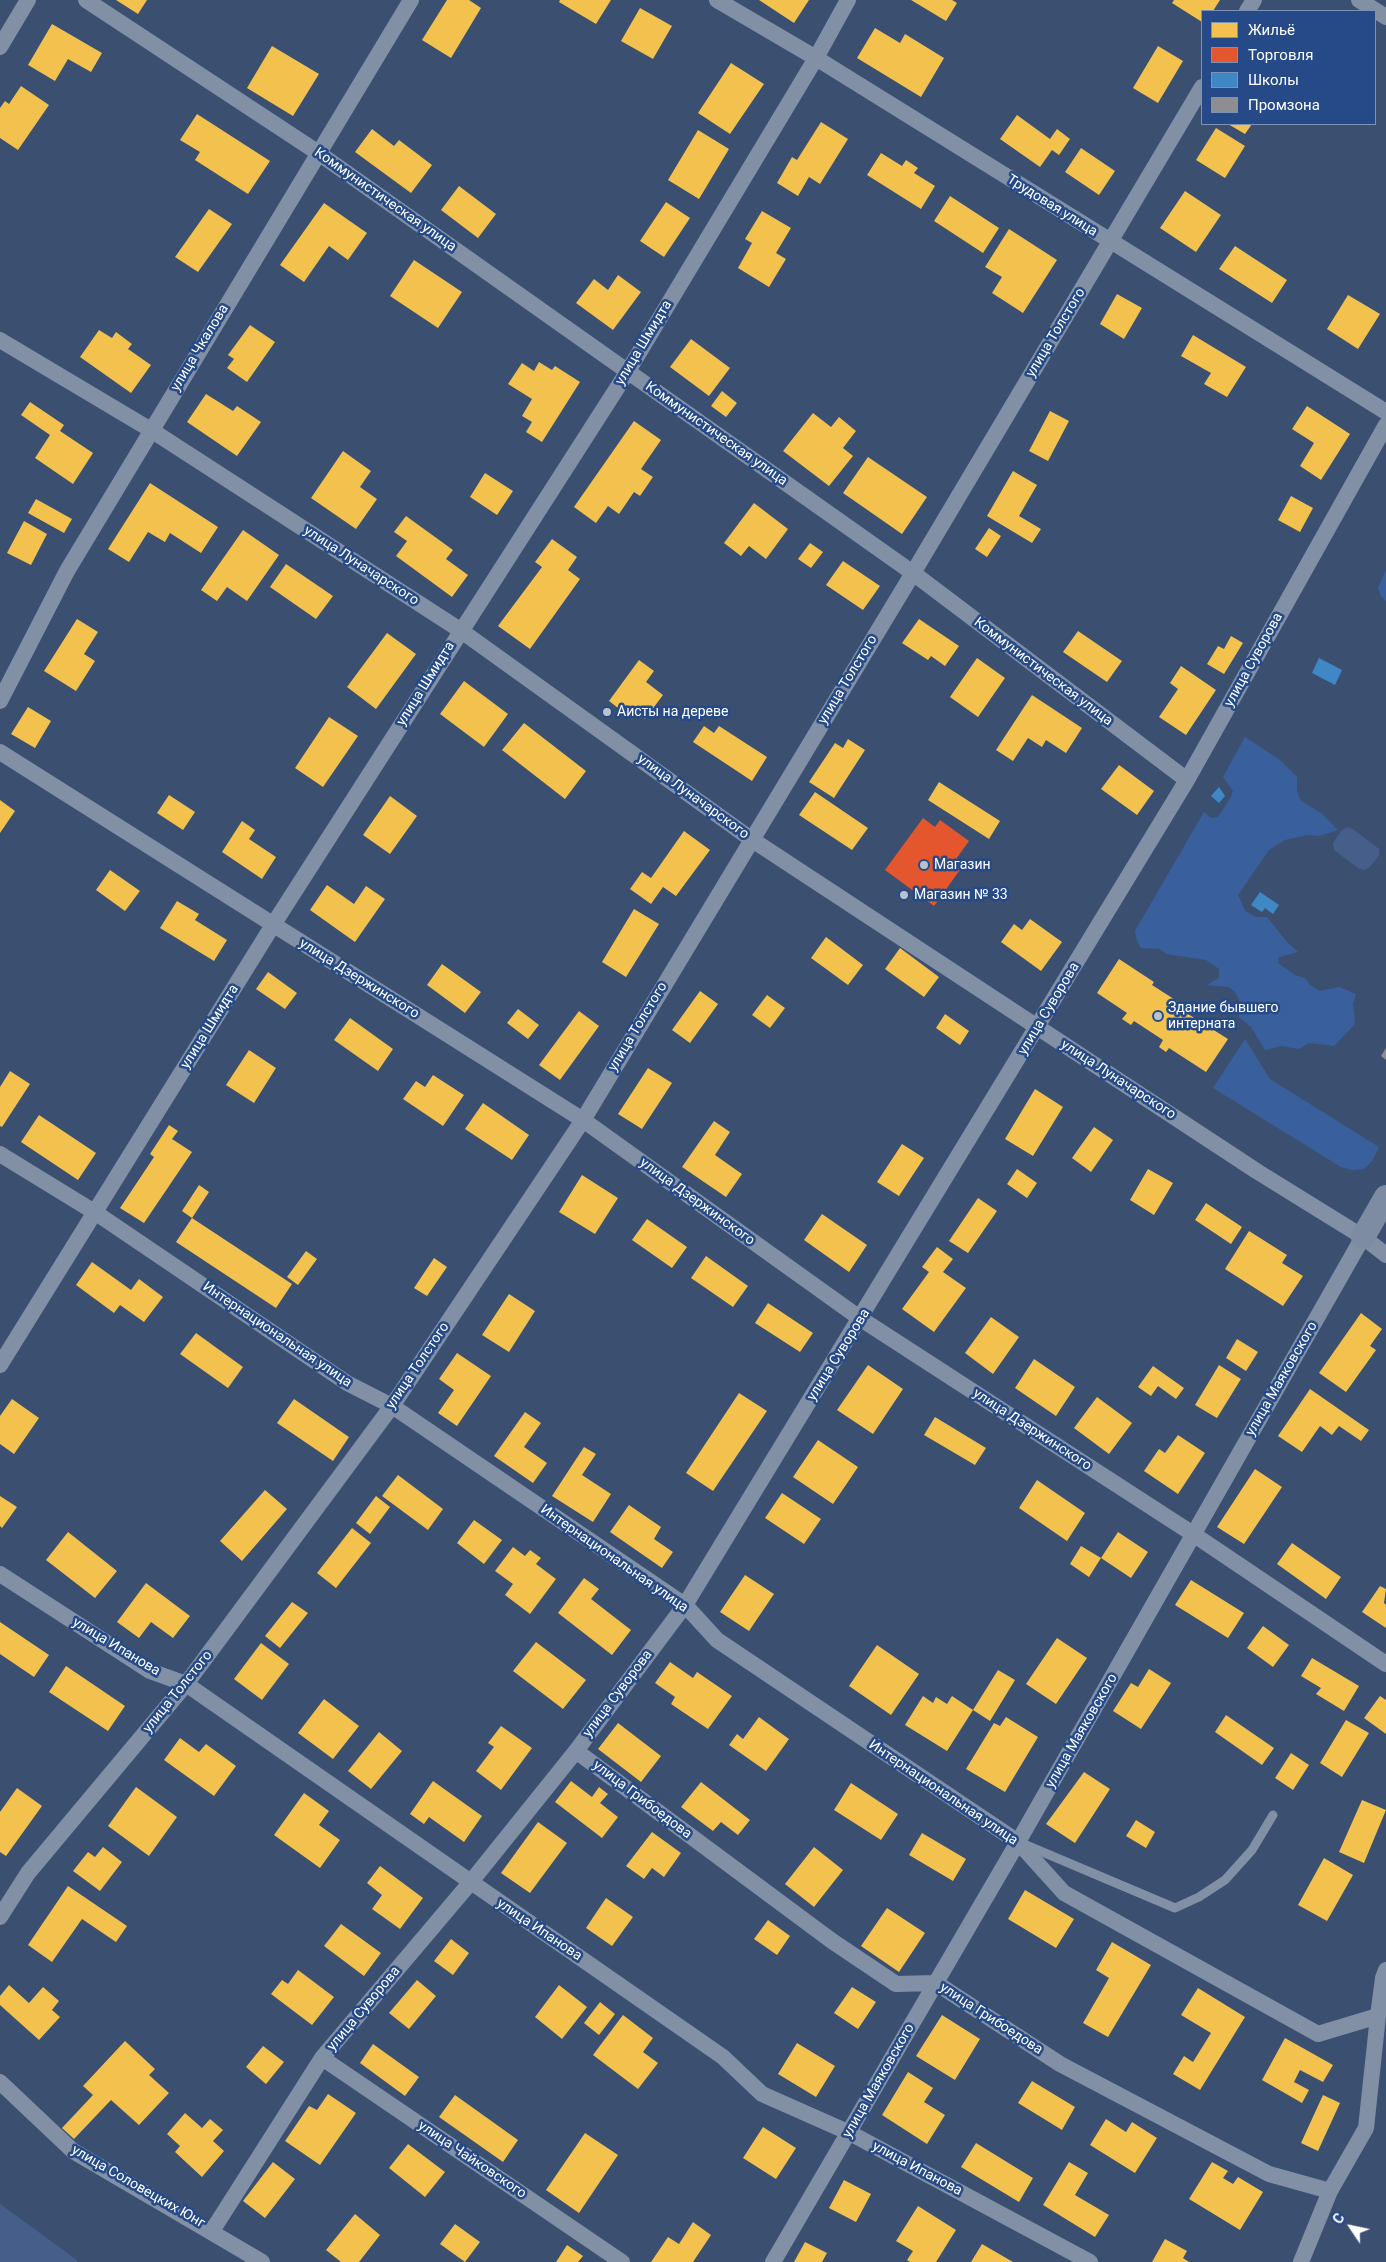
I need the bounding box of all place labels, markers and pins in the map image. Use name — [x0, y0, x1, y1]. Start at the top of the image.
place label: Аисты на дереве — [617, 704, 728, 720]
marker: Аисты на дереве — [601, 706, 613, 718]
place label: Магазин — [934, 857, 991, 873]
marker: Магазин — [918, 859, 930, 871]
place label: Магазин № 33 — [914, 887, 1008, 903]
marker: Магазин № 33 — [898, 889, 910, 901]
place label: Здание бывшего интерната — [1168, 1000, 1279, 1032]
marker: Здание бывшего интерната — [1152, 1010, 1164, 1022]

